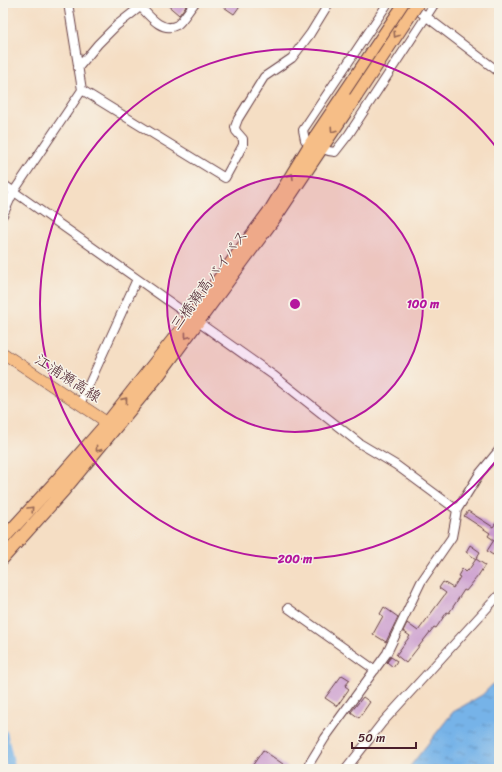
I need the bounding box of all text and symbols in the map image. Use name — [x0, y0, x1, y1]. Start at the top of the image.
one-way arrow — [394, 31, 401, 38]
one-way arrow — [331, 126, 338, 133]
one-way arrow — [286, 173, 293, 180]
street label: 三橋瀬高バイパス — [163, 224, 255, 336]
text: 100 m — [407, 293, 440, 315]
centre of rings — [288, 297, 302, 311]
one-way arrow — [185, 332, 192, 339]
street label: 江浦瀬高線 — [29, 347, 107, 409]
one-way arrow — [121, 398, 128, 405]
one-way arrow — [95, 445, 102, 452]
one-way arrow — [26, 506, 33, 514]
text: 200 m — [277, 548, 313, 570]
scale bar — [352, 724, 416, 750]
text: 50 m — [358, 727, 385, 749]

